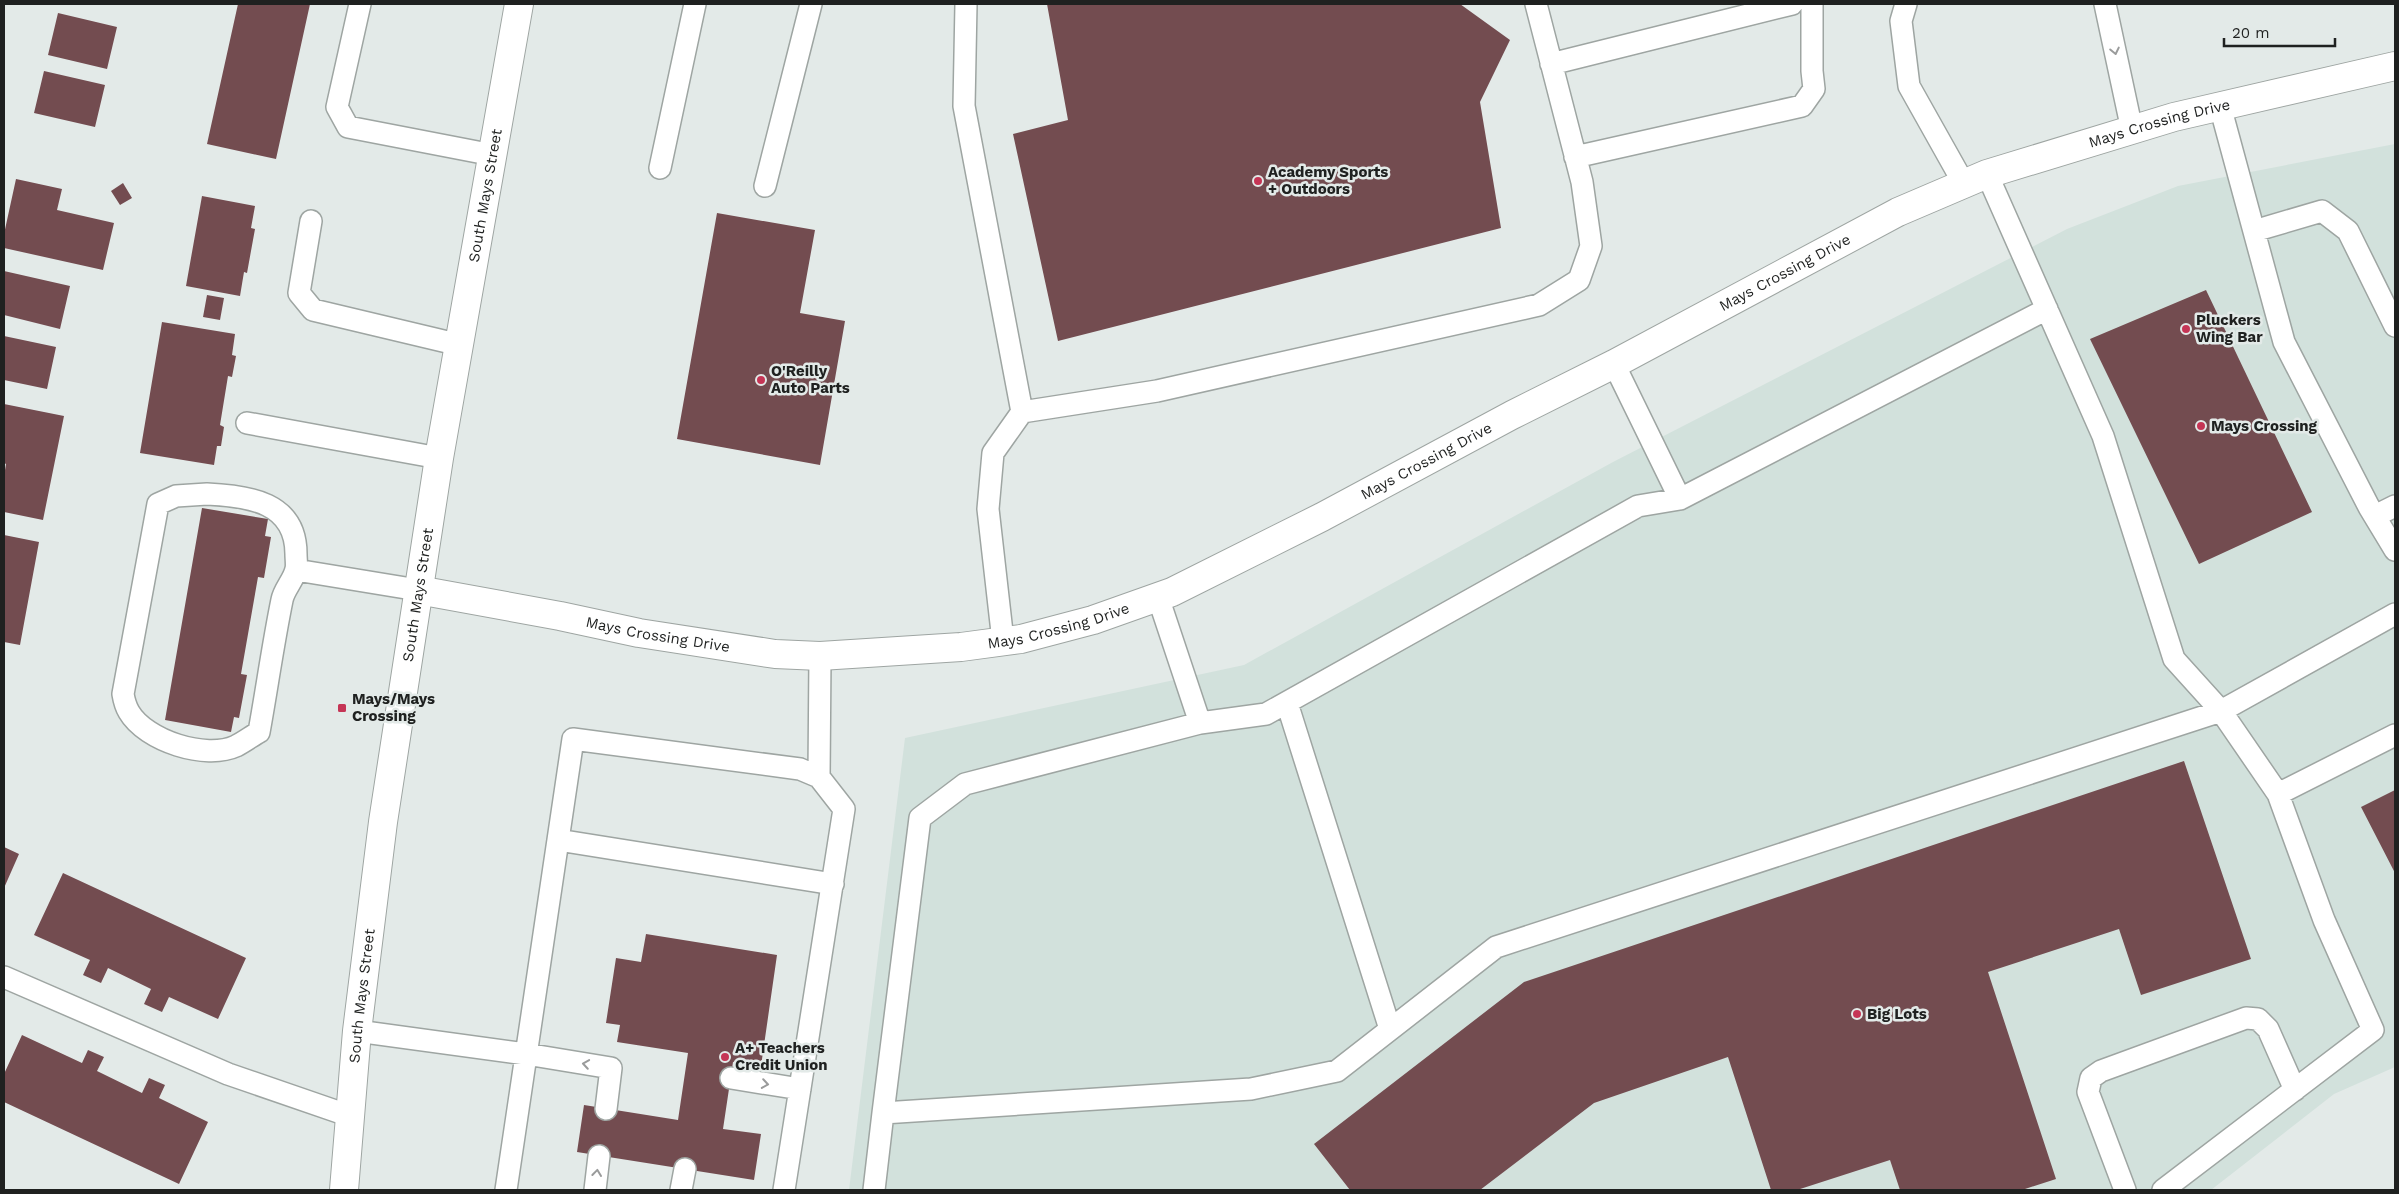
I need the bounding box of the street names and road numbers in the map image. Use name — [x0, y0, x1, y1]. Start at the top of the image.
street label: Mays Crossing Drive — [2086, 95, 2232, 151]
street label: South Mays Street — [465, 127, 506, 264]
street label: Mays Crossing Drive — [1716, 230, 1853, 315]
street label: Mays Crossing Drive — [1358, 419, 1495, 504]
street label: South Mays Street — [399, 526, 437, 663]
street label: Mays Crossing Drive — [986, 599, 1132, 652]
street label: Mays Crossing Drive — [584, 613, 731, 656]
street label: South Mays Street — [345, 927, 379, 1064]

